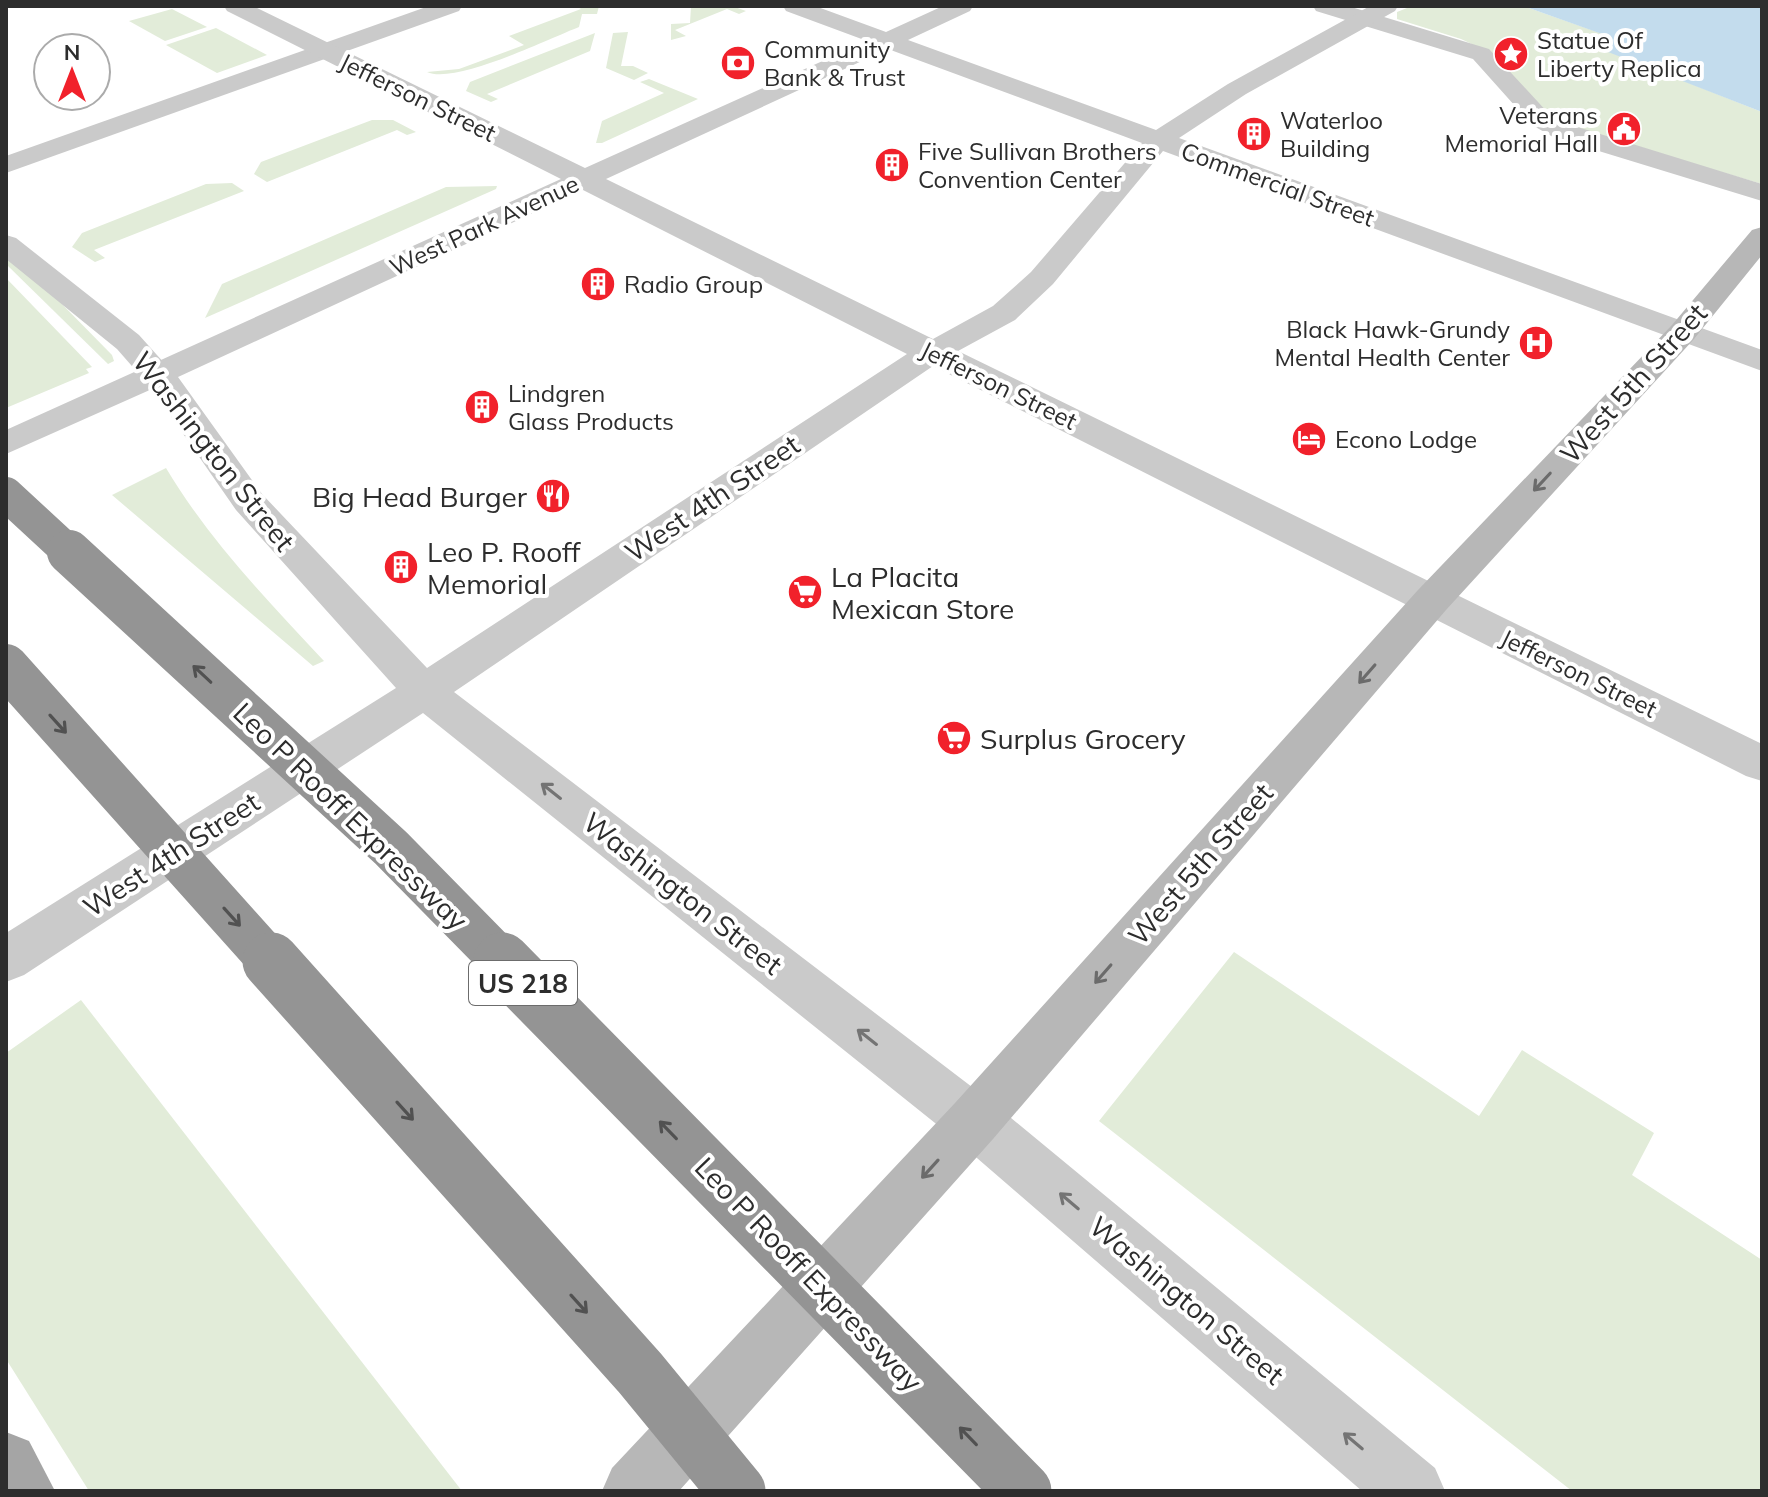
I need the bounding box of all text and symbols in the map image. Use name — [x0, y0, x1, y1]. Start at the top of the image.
place label: Statue Of Liberty Replica — [1537, 25, 1702, 83]
north arrow — [32, 32, 112, 112]
place label: Community Bank & Trust — [764, 34, 905, 92]
place icon: Statue Of Liberty Replica — [1492, 35, 1530, 73]
text: N — [64, 38, 80, 66]
bank icon: Community Bank & Trust — [719, 44, 757, 82]
street label: Jefferson Street — [335, 46, 501, 148]
place label: Veterans Memorial Hall — [1445, 100, 1598, 158]
place label: Waterloo Building — [1280, 105, 1383, 163]
public building icon: Veterans Memorial Hall — [1605, 110, 1643, 148]
building icon: Waterloo Building — [1235, 115, 1273, 153]
street label: Commercial Street — [1177, 135, 1379, 233]
place label: Five Sullivan Brothers Convention Center — [918, 136, 1157, 194]
building icon: Five Sullivan Brothers Convention Center — [873, 146, 911, 184]
street label: West Park Avenue — [385, 168, 583, 282]
building icon: Radio Group — [579, 265, 617, 303]
place label: Radio Group — [624, 269, 763, 299]
street label: West 5th Street — [1552, 296, 1714, 470]
place label: Black Hawk-Grundy Mental Health Center — [1274, 314, 1510, 372]
hospital icon: Black Hawk-Grundy Mental Health Center — [1517, 324, 1555, 362]
street label: Jefferson Street — [916, 334, 1082, 436]
street label: Washington Street — [125, 344, 303, 558]
place label: Lindgren Glass Products — [508, 378, 674, 436]
building icon: Lindgren Glass Products — [463, 388, 501, 426]
hotel icon: Econo Lodge — [1290, 420, 1328, 458]
place label: Econo Lodge — [1335, 424, 1477, 454]
street label: West 4th Street — [618, 427, 806, 569]
one-way arrow — [1533, 472, 1552, 492]
restaurant icon: Big Head Burger — [534, 477, 572, 515]
place label: Big Head Burger — [312, 479, 528, 514]
place label: Leo P. Rooff Memorial — [427, 534, 581, 601]
building icon: Leo P. Rooff Memorial — [382, 548, 420, 586]
place label: La Placita Mexican Store — [831, 559, 1014, 626]
supermarket icon: La Placita Mexican Store — [786, 573, 824, 611]
street label: Jefferson Street — [1496, 622, 1662, 724]
one-way arrow — [1358, 663, 1376, 683]
one-way arrow — [192, 665, 212, 684]
street label: Leo P Rooff Expressway — [226, 695, 476, 937]
one-way arrow — [49, 713, 67, 733]
supermarket icon: Surplus Grocery — [935, 719, 973, 757]
place label: Surplus Grocery — [980, 721, 1186, 756]
street label: West 5th Street — [1120, 776, 1280, 952]
one-way arrow — [541, 782, 562, 799]
street label: West 4th Street — [76, 784, 266, 924]
street label: Washington Street — [576, 804, 790, 982]
one-way arrow — [222, 907, 240, 927]
road number: US 218 — [469, 961, 577, 1005]
one-way arrow — [1094, 964, 1112, 984]
one-way arrow — [857, 1028, 878, 1046]
one-way arrow — [396, 1101, 415, 1121]
one-way arrow — [659, 1121, 678, 1140]
street label: Leo P Rooff Expressway — [688, 1149, 930, 1399]
one-way arrow — [922, 1158, 940, 1178]
one-way arrow — [1059, 1192, 1079, 1210]
street label: Washington Street — [1083, 1208, 1292, 1392]
one-way arrow — [570, 1294, 588, 1314]
one-way arrow — [959, 1427, 978, 1446]
one-way arrow — [1343, 1432, 1364, 1450]

